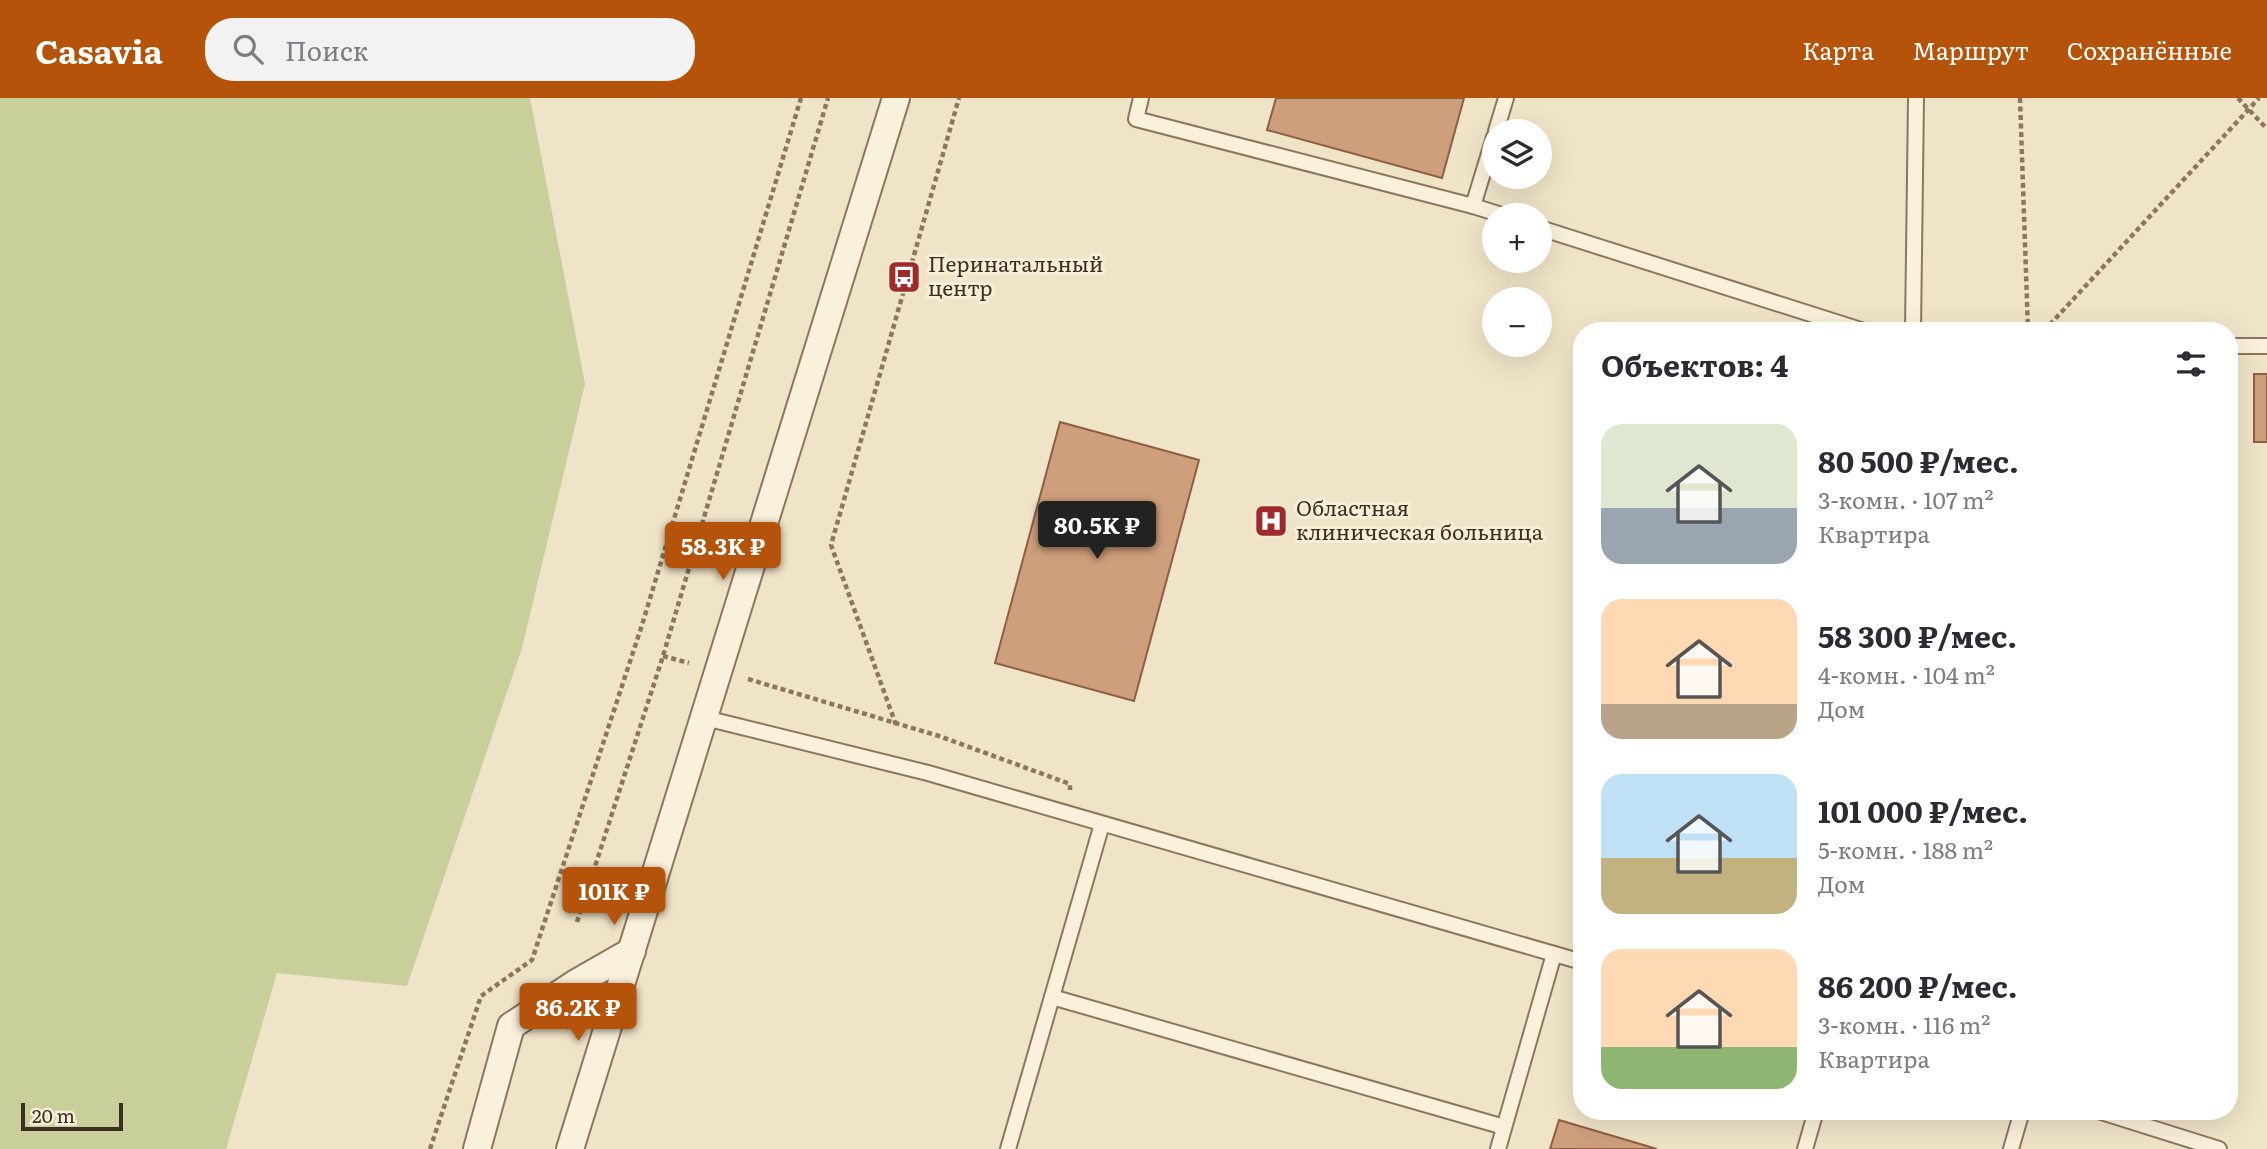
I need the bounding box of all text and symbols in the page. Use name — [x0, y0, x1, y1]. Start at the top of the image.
search box — [205, 18, 695, 81]
text: Casavia — [35, 25, 163, 74]
icon: search — [229, 30, 267, 68]
text: Поиск — [285, 30, 368, 69]
text: Карта — [1802, 32, 1874, 67]
text: Маршрут — [1912, 32, 2029, 67]
text: Сохранённые — [2067, 32, 2232, 67]
map controls — [1482, 119, 1552, 357]
button: layers — [1482, 119, 1552, 189]
button: + — [1482, 203, 1552, 273]
place label: Перинатальный центр — [928, 247, 1103, 302]
bus stop icon: Перинатальный центр — [885, 258, 923, 296]
button: − — [1482, 287, 1552, 357]
text: Объектов: 4 — [1601, 342, 1788, 386]
icon: filters — [2172, 345, 2210, 383]
text: 80 500 ₽/мес. — [1818, 438, 2019, 482]
icon: home — [1657, 452, 1741, 536]
text: 3-комн. · 107 m² — [1818, 482, 1994, 516]
place label: Областная клиническая больница — [1296, 491, 1544, 546]
pin: 80.5K ₽ — [1032, 502, 1162, 561]
hospital icon: Областная клиническая больница — [1252, 502, 1290, 540]
text: 80.5K ₽ — [1054, 507, 1140, 541]
text: Квартира — [1818, 516, 1930, 550]
pin: 58.3K ₽ — [658, 522, 788, 582]
text: 58.3K ₽ — [681, 528, 765, 562]
text: 58 300 ₽/мес. — [1818, 613, 2017, 657]
icon: home — [1657, 627, 1741, 711]
text: 4-комн. · 104 m² — [1818, 657, 1995, 691]
text: Дом — [1818, 691, 1865, 725]
text: 101 000 ₽/мес. — [1818, 788, 2028, 832]
icon: home — [1657, 802, 1741, 886]
text: 5-комн. · 188 m² — [1818, 832, 1993, 866]
text: Дом — [1818, 866, 1865, 900]
pin: 101K ₽ — [557, 868, 671, 927]
text: 101K ₽ — [578, 873, 650, 907]
text: 86 200 ₽/мес. — [1818, 963, 2018, 1007]
icon: home — [1657, 977, 1741, 1061]
pin: 86.2K ₽ — [513, 984, 643, 1043]
text: 86.2K ₽ — [536, 989, 620, 1023]
text: 3-комн. · 116 m² — [1818, 1007, 1990, 1041]
text: Квартира — [1818, 1041, 1930, 1075]
scale bar — [21, 1100, 122, 1132]
text: 20 m — [32, 1101, 75, 1129]

